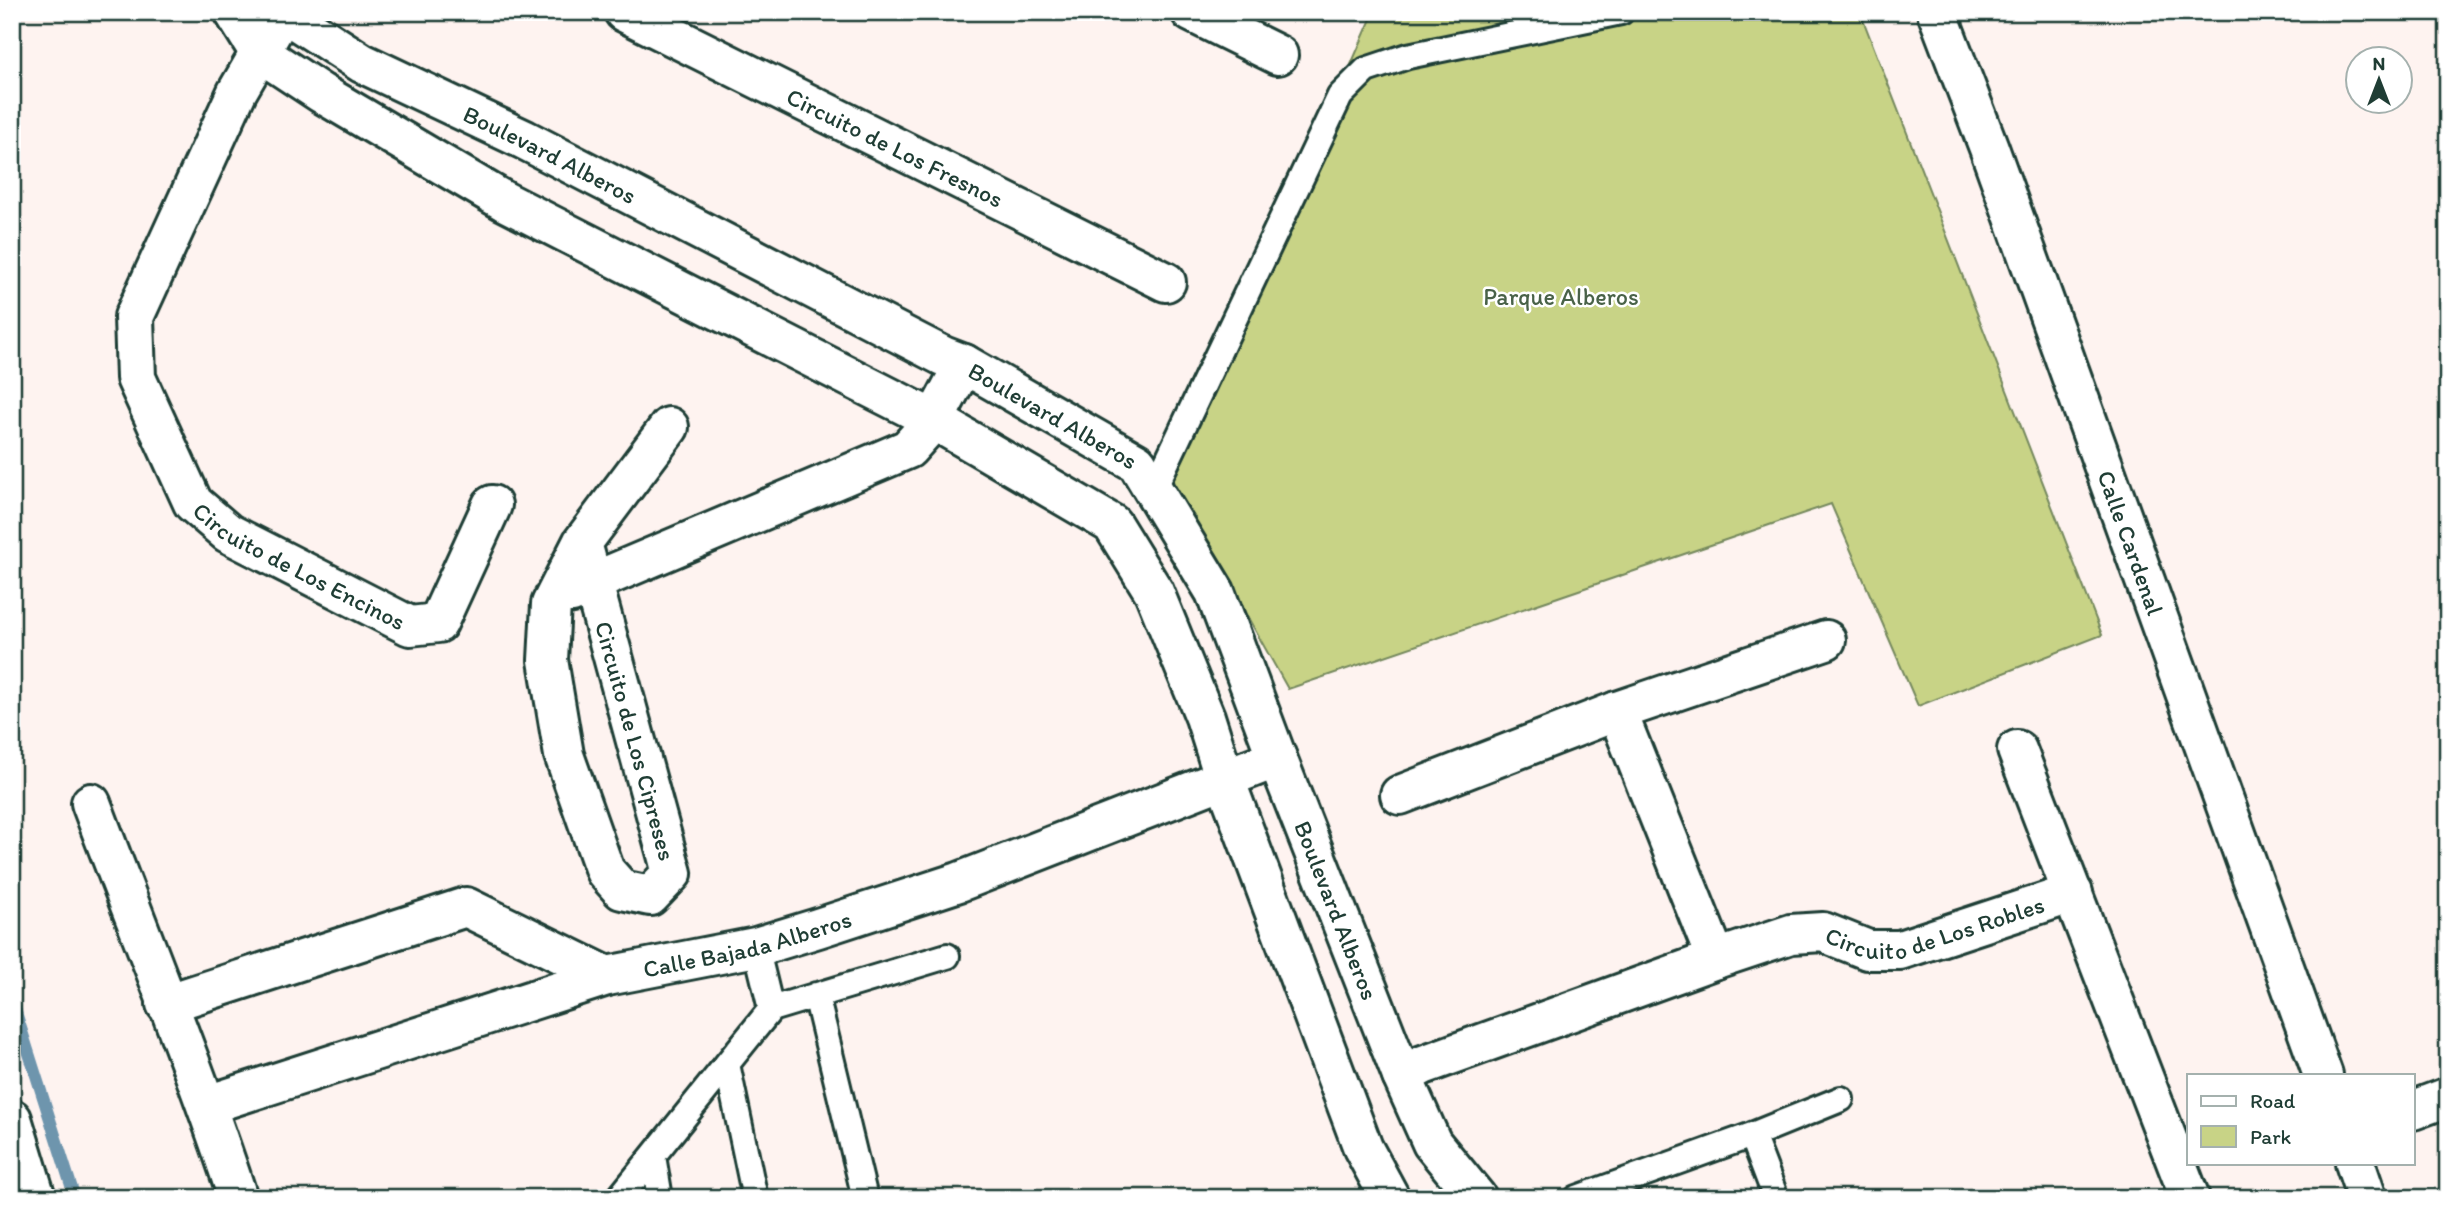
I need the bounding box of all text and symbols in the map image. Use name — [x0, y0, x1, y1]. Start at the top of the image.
north arrow — [2344, 46, 2414, 116]
text: N — [2373, 52, 2385, 75]
street label: Circuito de Los Fresnos — [782, 81, 1008, 213]
street label: Boulevard Alberos — [459, 99, 641, 210]
park label: Parque Alberos — [1483, 282, 1639, 311]
street label: Boulevard Alberos — [964, 355, 1143, 475]
street label: Calle Cardenal — [2092, 466, 2171, 619]
street label: Circuito de Los Encinos — [187, 495, 411, 636]
street label: Circuito de Los Cipreses — [589, 618, 682, 864]
street label: Boulevard Alberos — [1289, 817, 1385, 1004]
street label: Circuito de Los Robles — [1821, 889, 2048, 966]
street label: Calle Bajada Alberos — [640, 904, 855, 983]
legend — [2187, 1074, 2414, 1164]
text: Road — [2250, 1088, 2296, 1113]
text: Park — [2250, 1124, 2292, 1149]

